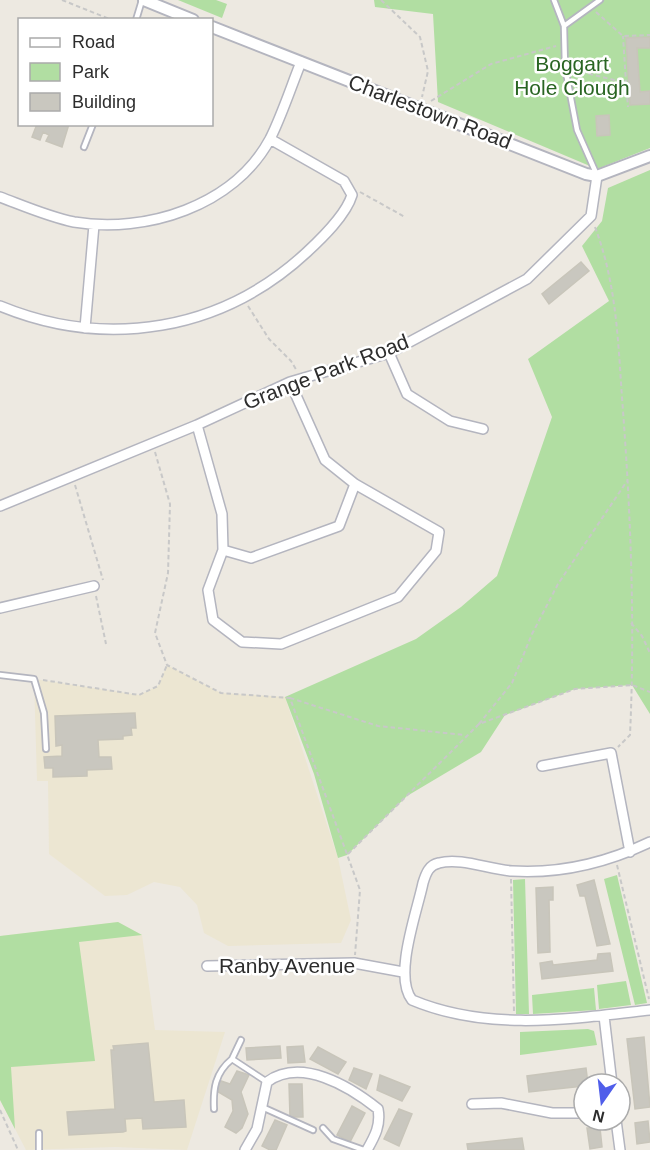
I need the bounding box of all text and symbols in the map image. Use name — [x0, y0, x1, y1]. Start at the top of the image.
legend — [18, 18, 213, 126]
text: Road — [72, 32, 115, 52]
park label: Boggart Hole Clough — [514, 52, 630, 99]
text: Park — [72, 62, 110, 82]
street label: Charlestown Road — [345, 70, 515, 153]
text: Building — [72, 92, 136, 112]
street label: Grange Park Road — [240, 329, 412, 414]
street label: Ranby Avenue — [219, 954, 355, 977]
north arrow — [572, 1072, 632, 1132]
text: N — [591, 1106, 606, 1126]

